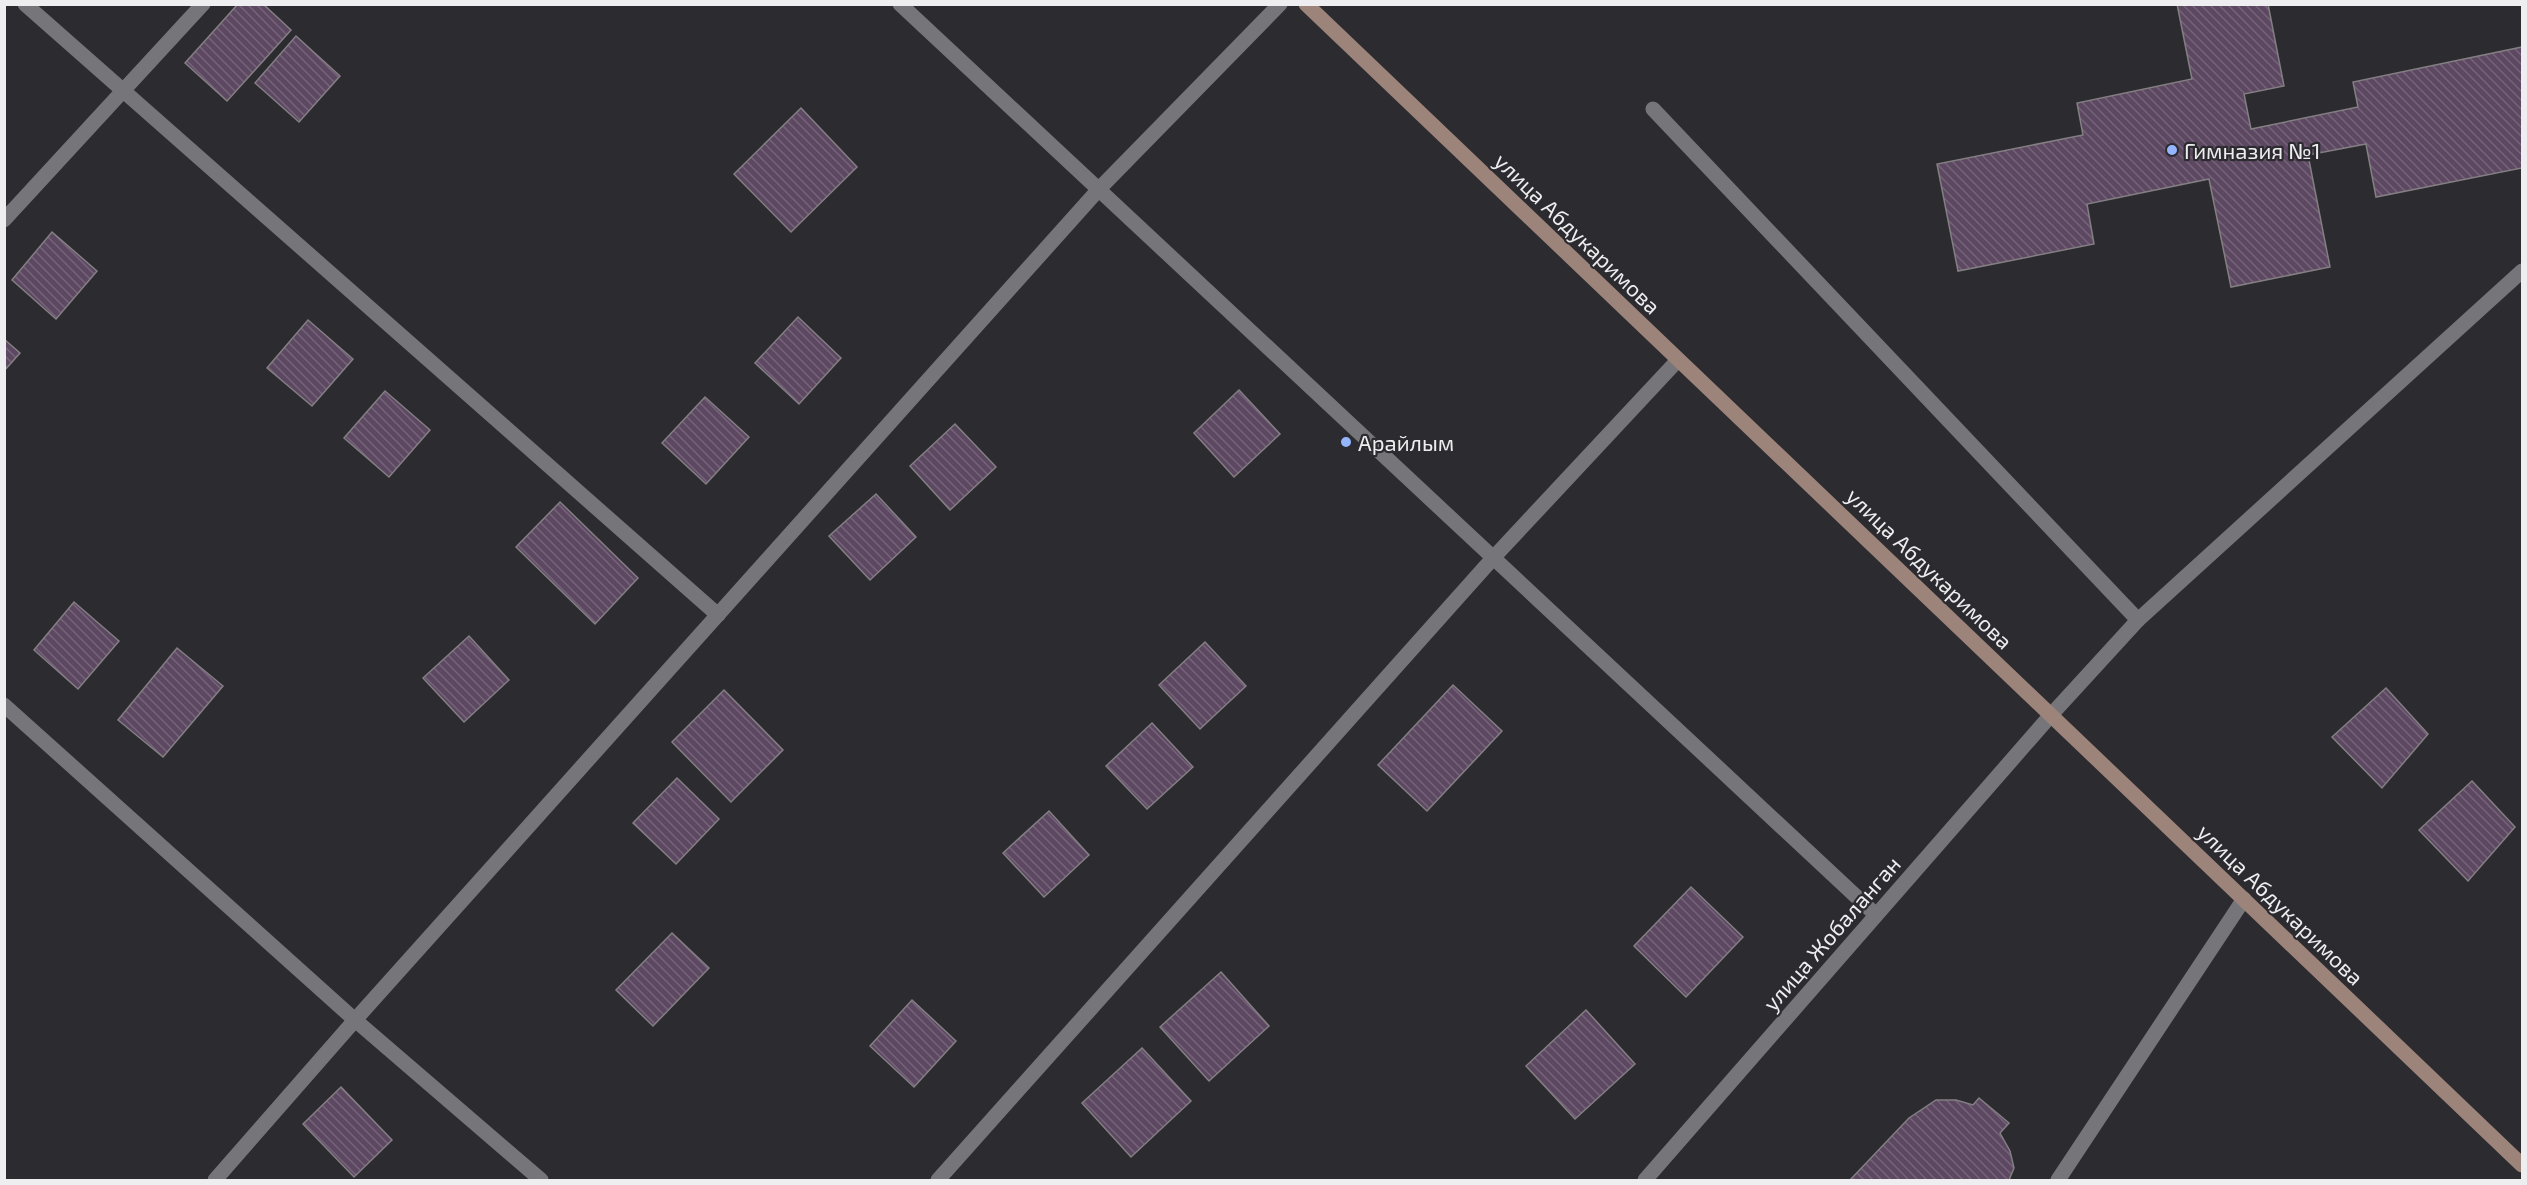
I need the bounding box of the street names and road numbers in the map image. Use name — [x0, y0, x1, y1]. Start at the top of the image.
street label: улица Абдукаримова — [1489, 147, 1666, 319]
street label: улица Абдукаримова — [1841, 482, 2018, 654]
street label: улица Абдукаримова — [2192, 818, 2369, 990]
street label: улица Жобаланган — [1757, 851, 1906, 1016]

